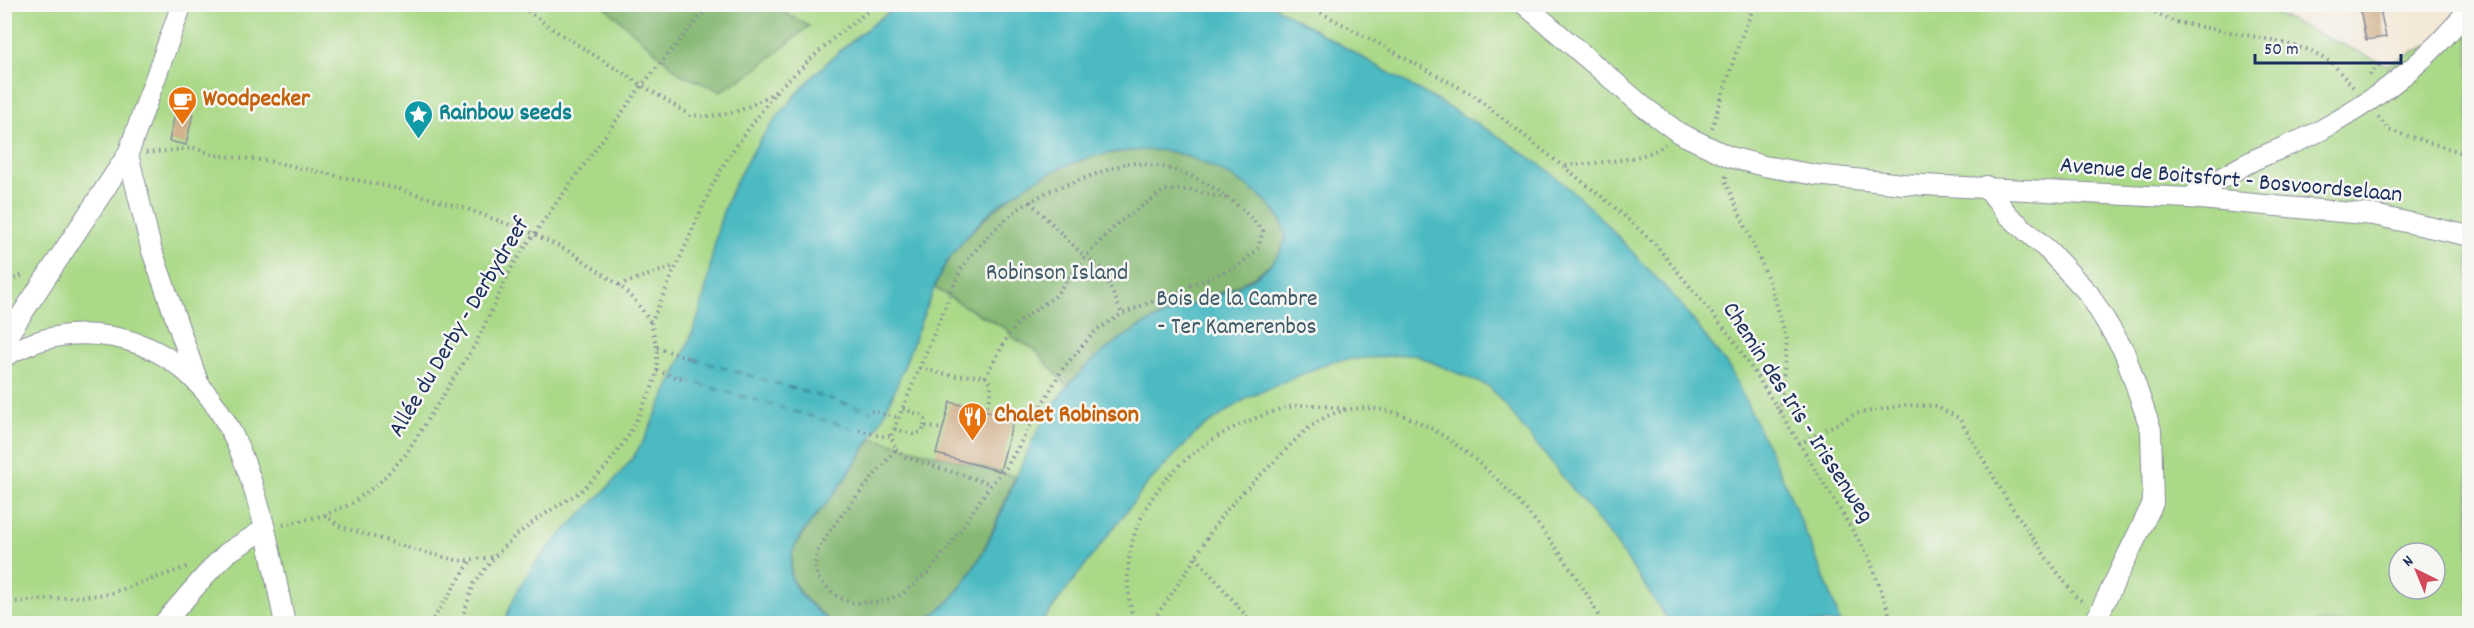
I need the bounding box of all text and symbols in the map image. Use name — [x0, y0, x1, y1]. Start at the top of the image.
scale bar — [2255, 27, 2400, 65]
text: 50 m — [2264, 38, 2299, 63]
place label: Woodpecker — [203, 83, 311, 117]
cafe icon: Woodpecker — [166, 84, 198, 126]
place label: Rainbow seeds — [439, 97, 572, 131]
place icon: Rainbow seeds — [402, 98, 434, 140]
street label: Avenue de Boitsfort - Bosvoordselaan — [2058, 149, 2404, 213]
street label: Allée du Derby - Derbydreef — [381, 211, 539, 444]
park label: Robinson Island — [986, 257, 1128, 291]
park label: Bois de la Cambre - Ter Kamerenbos — [1156, 283, 1318, 345]
street label: Chemin des Iris - Irissenweg — [1713, 296, 1881, 530]
place label: Chalet Robinson — [994, 399, 1139, 433]
restaurant icon: Chalet Robinson — [957, 400, 989, 442]
north arrow — [2387, 541, 2447, 601]
text: N — [2398, 551, 2419, 573]

